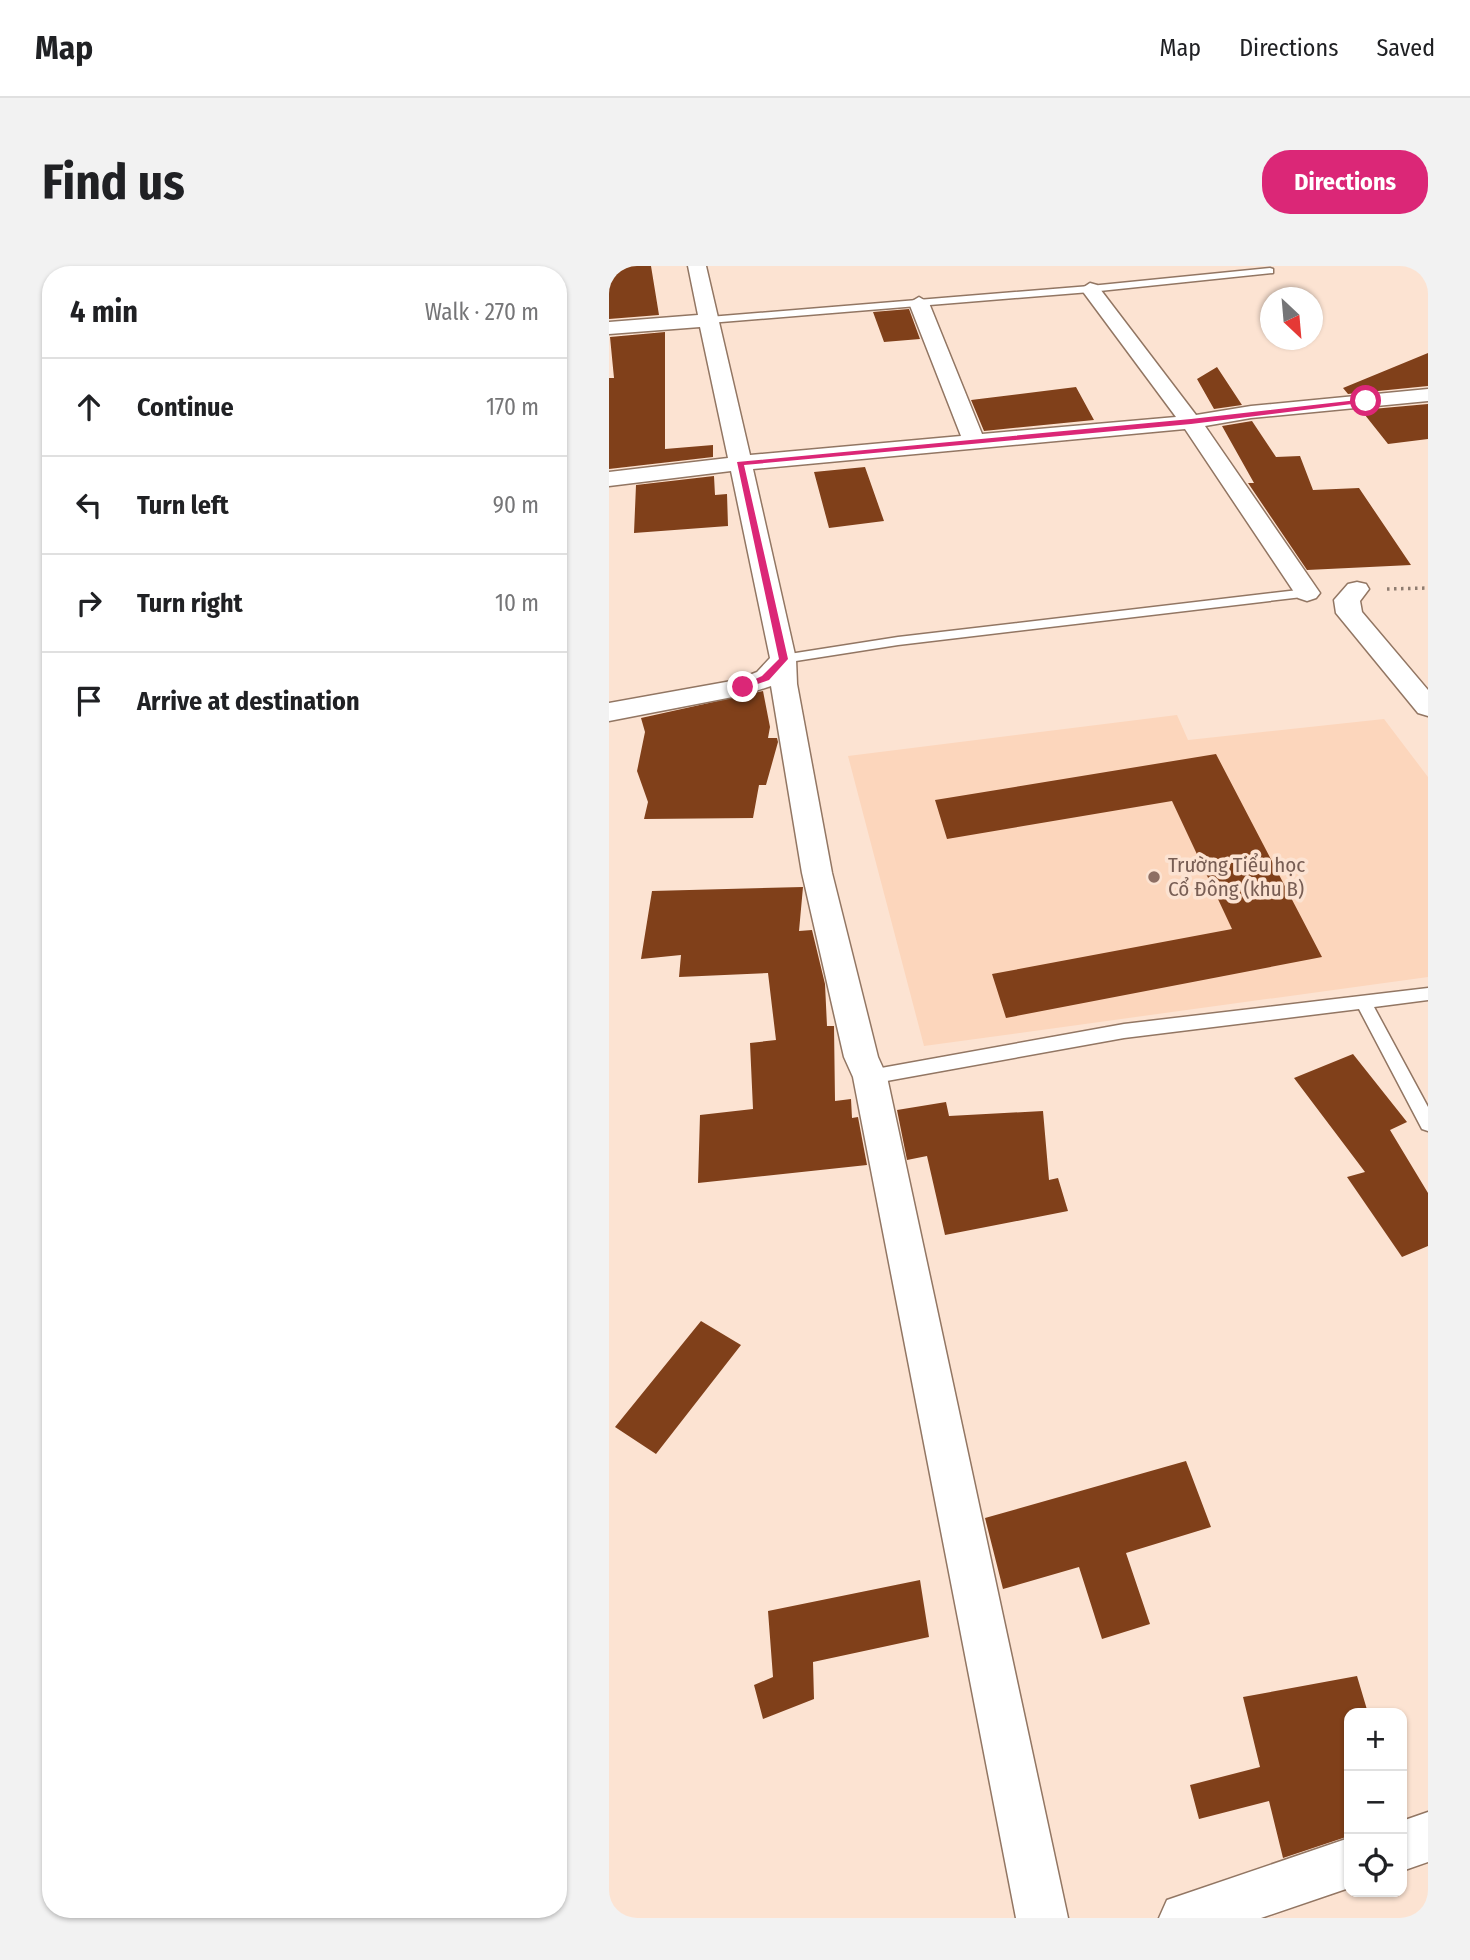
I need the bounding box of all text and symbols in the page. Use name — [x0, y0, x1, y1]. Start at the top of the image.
text: Map — [35, 28, 93, 68]
text: Map — [1160, 34, 1201, 62]
text: Directions — [1239, 34, 1338, 62]
text: Saved — [1376, 34, 1435, 62]
button: Directions — [1262, 150, 1428, 214]
text: Find us — [42, 153, 185, 212]
north arrow — [1260, 287, 1323, 350]
text: 4 min — [70, 294, 138, 330]
text: Walk · 270 m — [425, 298, 539, 326]
route start — [1350, 385, 1381, 416]
icon: ahead — [70, 388, 108, 426]
text: Continue — [137, 392, 234, 423]
text: 170 m — [486, 393, 539, 421]
icon: left — [70, 486, 108, 524]
text: Turn left — [137, 490, 229, 521]
text: 90 m — [493, 491, 539, 519]
icon: right — [70, 584, 108, 622]
text: Turn right — [137, 588, 243, 619]
text: 10 m — [495, 589, 539, 617]
route end — [727, 671, 758, 702]
icon: arrive — [70, 682, 108, 720]
text: Arrive at destination — [137, 686, 360, 717]
place label: Trường Tiểu học Cổ Đông (khu B) — [1168, 852, 1305, 902]
marker: Trường Tiểu học Cổ Đông (khu B) — [1146, 869, 1162, 885]
map controls — [1344, 1708, 1407, 1897]
button: + — [1344, 1708, 1407, 1771]
button: − — [1344, 1771, 1407, 1834]
button: locate — [1344, 1834, 1407, 1897]

